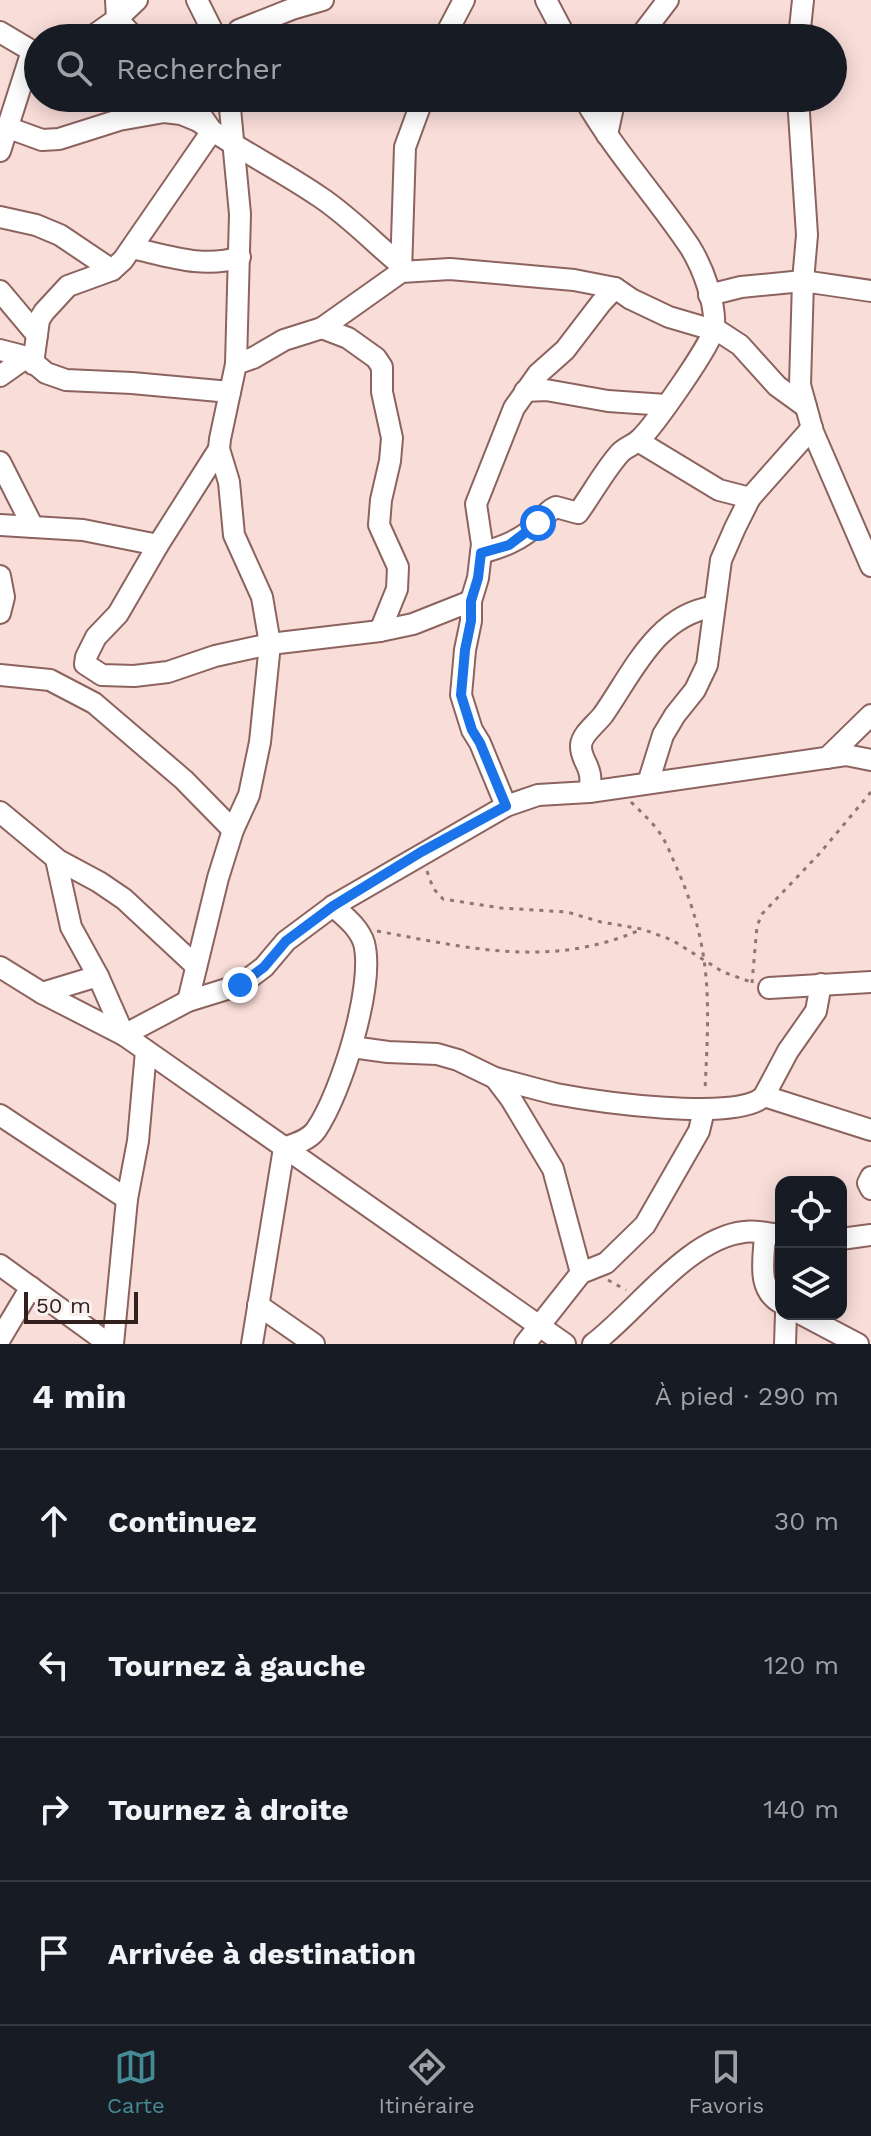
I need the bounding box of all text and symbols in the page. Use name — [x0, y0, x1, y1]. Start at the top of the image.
search box — [24, 24, 847, 112]
icon: search — [52, 46, 96, 90]
text: Rechercher — [116, 51, 282, 86]
route start — [520, 505, 556, 541]
route end — [222, 967, 258, 1003]
map controls — [775, 1176, 847, 1320]
button: locate — [775, 1176, 847, 1248]
button: layers — [775, 1248, 847, 1320]
scale bar — [24, 1288, 138, 1324]
text: 50 m — [36, 1293, 91, 1318]
text: 4 min — [32, 1376, 127, 1416]
text: À pied · 290 m — [655, 1381, 839, 1411]
icon: ahead — [32, 1499, 76, 1543]
text: Continuez — [108, 1504, 257, 1539]
text: 30 m — [774, 1506, 839, 1536]
icon: left — [32, 1643, 76, 1687]
text: Tournez à gauche — [108, 1648, 366, 1683]
text: 120 m — [764, 1650, 839, 1680]
icon: right — [32, 1787, 76, 1831]
text: Tournez à droite — [108, 1792, 349, 1827]
text: 140 m — [763, 1794, 839, 1824]
icon: arrive — [32, 1931, 76, 1975]
text: Arrivée à destination — [108, 1936, 416, 1971]
tab: Carte — [107, 2045, 165, 2118]
tab: Itinéraire — [379, 2045, 475, 2118]
tab: Favoris — [689, 2045, 764, 2118]

